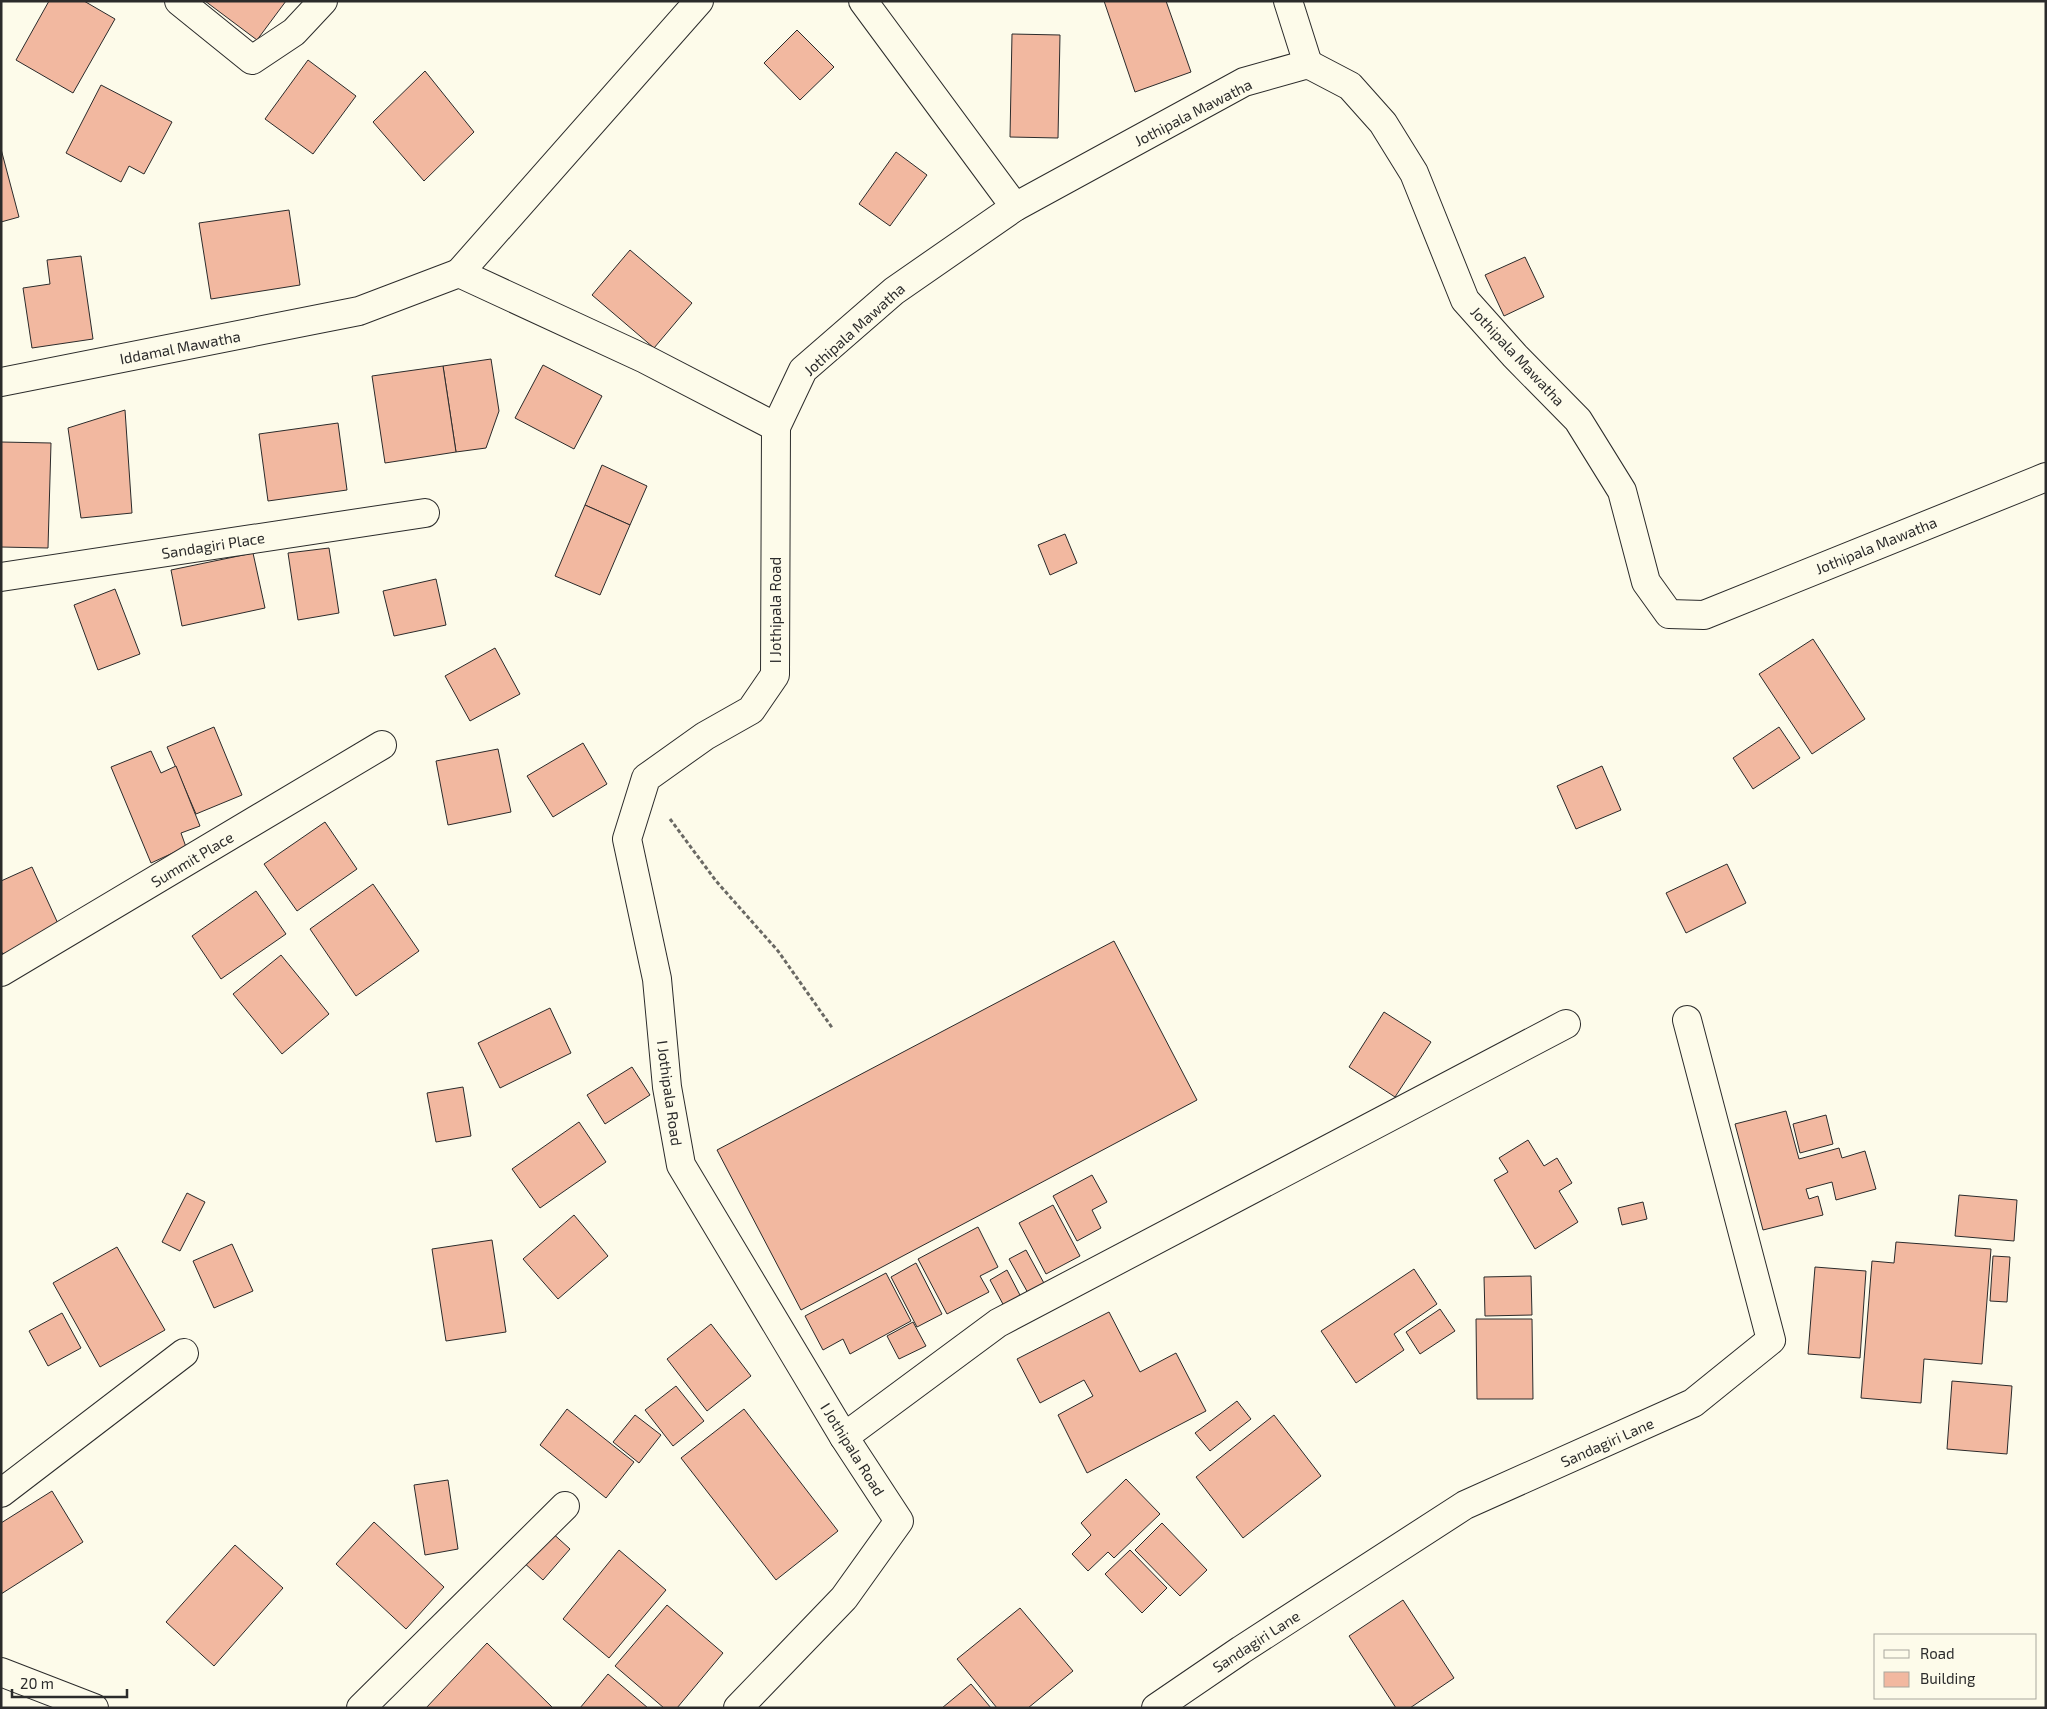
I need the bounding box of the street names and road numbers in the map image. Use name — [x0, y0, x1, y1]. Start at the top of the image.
street label: Jothipala Mawatha — [1131, 75, 1255, 149]
street label: Jothipala Mawatha — [800, 279, 908, 379]
street label: Jothipala Mawatha — [1467, 303, 1569, 409]
street label: Iddamal Mawatha — [118, 326, 242, 368]
street label: Jothipala Mawatha — [1813, 512, 1939, 578]
street label: Sandagiri Place — [160, 528, 266, 562]
street label: I Jothipala Road — [766, 557, 784, 663]
street label: Summit Place — [148, 827, 236, 891]
street label: I Jothipala Road — [654, 1039, 686, 1147]
street label: I Jothipala Road — [817, 1399, 889, 1499]
street label: Sandagiri Lane — [1558, 1413, 1656, 1471]
street label: Sandagiri Lane — [1209, 1606, 1303, 1676]

